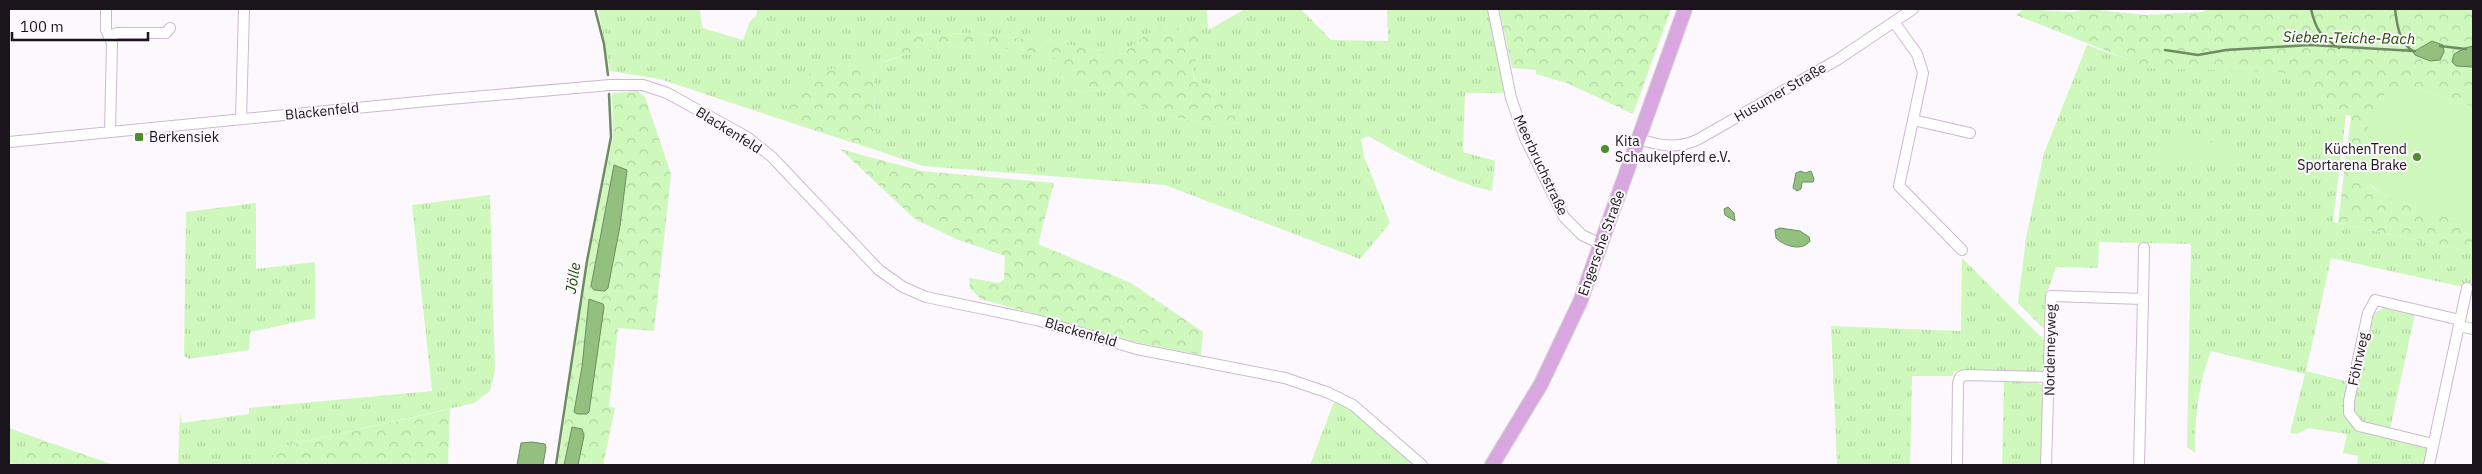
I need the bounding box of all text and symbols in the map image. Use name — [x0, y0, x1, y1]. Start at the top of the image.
scale bar — [12, 10, 149, 42]
text: 100 m — [20, 17, 64, 36]
water label: Sieben-Teiche-Bach — [2283, 27, 2415, 48]
street label: Husumer Straße — [1731, 58, 1829, 126]
street label: Blackenfeld — [284, 98, 360, 124]
street label: Blackenfeld — [693, 103, 765, 157]
street label: Meerbruchstraße — [1510, 112, 1572, 218]
place label: Berkensiek — [149, 128, 220, 146]
marker: Berkensiek — [133, 131, 145, 143]
place label: Kita Schaukelpferd e.V. — [1615, 132, 1731, 166]
place label: KüchenTrend Sportarena Brake — [2297, 140, 2407, 174]
marker: Kita Schaukelpferd e.V. — [1599, 143, 1611, 155]
marker: KüchenTrend Sportarena Brake — [2411, 151, 2423, 163]
street label: Engersche Straße — [1574, 187, 1629, 298]
water label: Jölle — [561, 261, 584, 295]
street label: Norderneyweg — [2040, 303, 2060, 396]
street label: Blackenfeld — [1043, 313, 1119, 351]
street label: Föhrweg — [2344, 330, 2373, 387]

